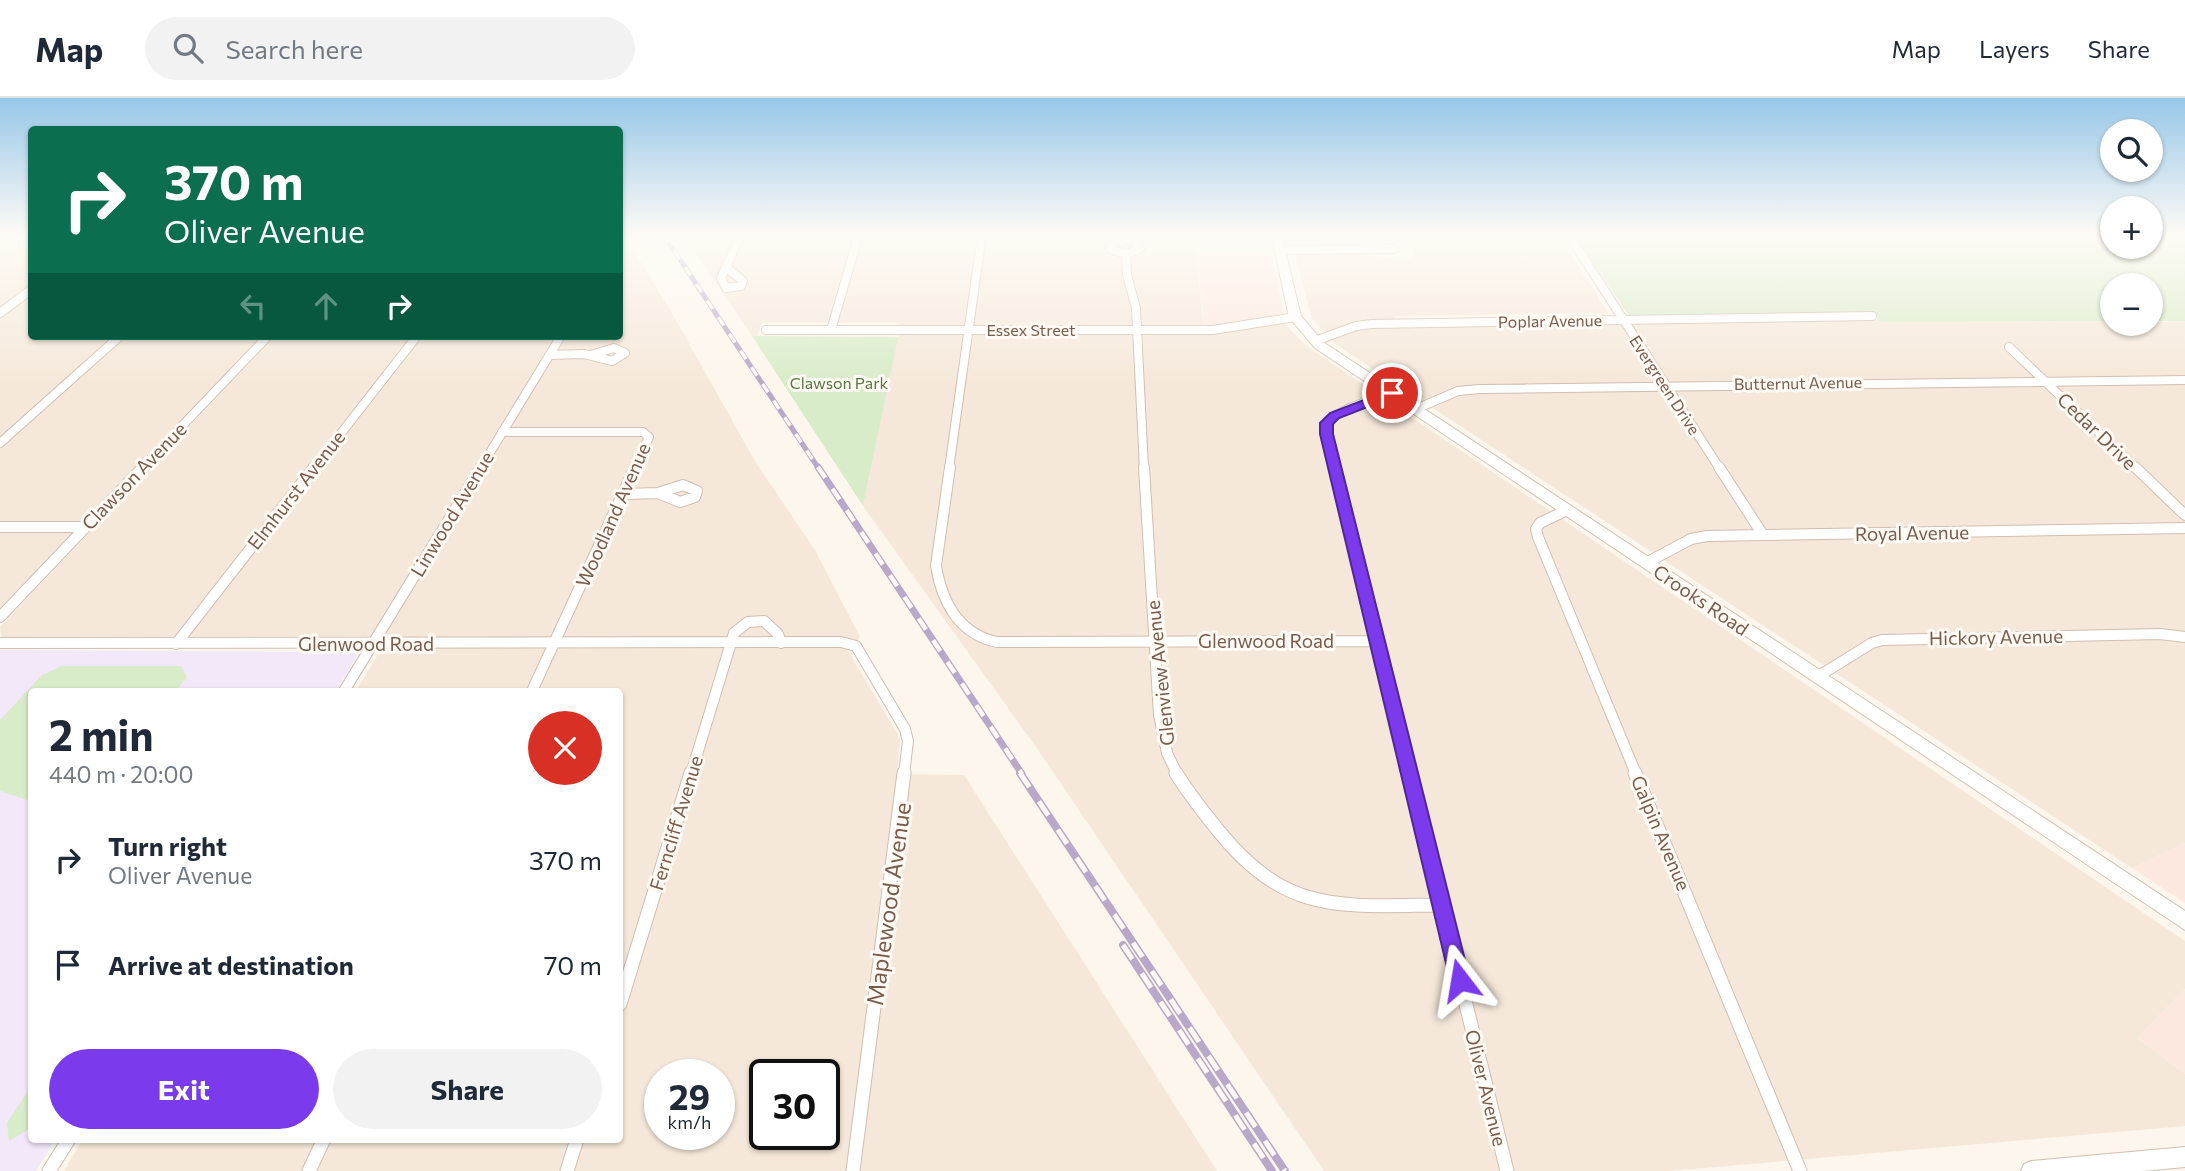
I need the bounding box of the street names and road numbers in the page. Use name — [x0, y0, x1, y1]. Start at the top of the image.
street label: Poplar Avenue — [1498, 310, 1602, 331]
street label: Essex Street — [986, 320, 1076, 339]
street label: Evergreen Drive — [1626, 332, 1705, 438]
street label: Butternut Avenue — [1734, 372, 1862, 393]
street label: Cedar Drive — [2053, 387, 2142, 474]
street label: Clawson Avenue — [77, 417, 191, 534]
street label: Elmhurst Avenue — [242, 426, 349, 554]
street label: Woodland Avenue — [570, 439, 655, 590]
street label: Linwood Avenue — [405, 447, 498, 581]
street label: Royal Avenue — [1855, 520, 1969, 545]
street label: Crooks Road — [1649, 559, 1753, 640]
street label: Glenview Avenue — [1140, 599, 1179, 747]
street label: Hickory Avenue — [1929, 624, 2063, 649]
street label: Glenwood Road — [1198, 629, 1334, 652]
street label: Glenwood Road — [298, 632, 434, 655]
street label: Ferncliff Avenue — [644, 753, 707, 893]
street label: Galpin Avenue — [1627, 772, 1696, 894]
street label: Maplewood Avenue — [860, 800, 916, 1007]
street label: Oliver Avenue — [1461, 1027, 1512, 1149]

